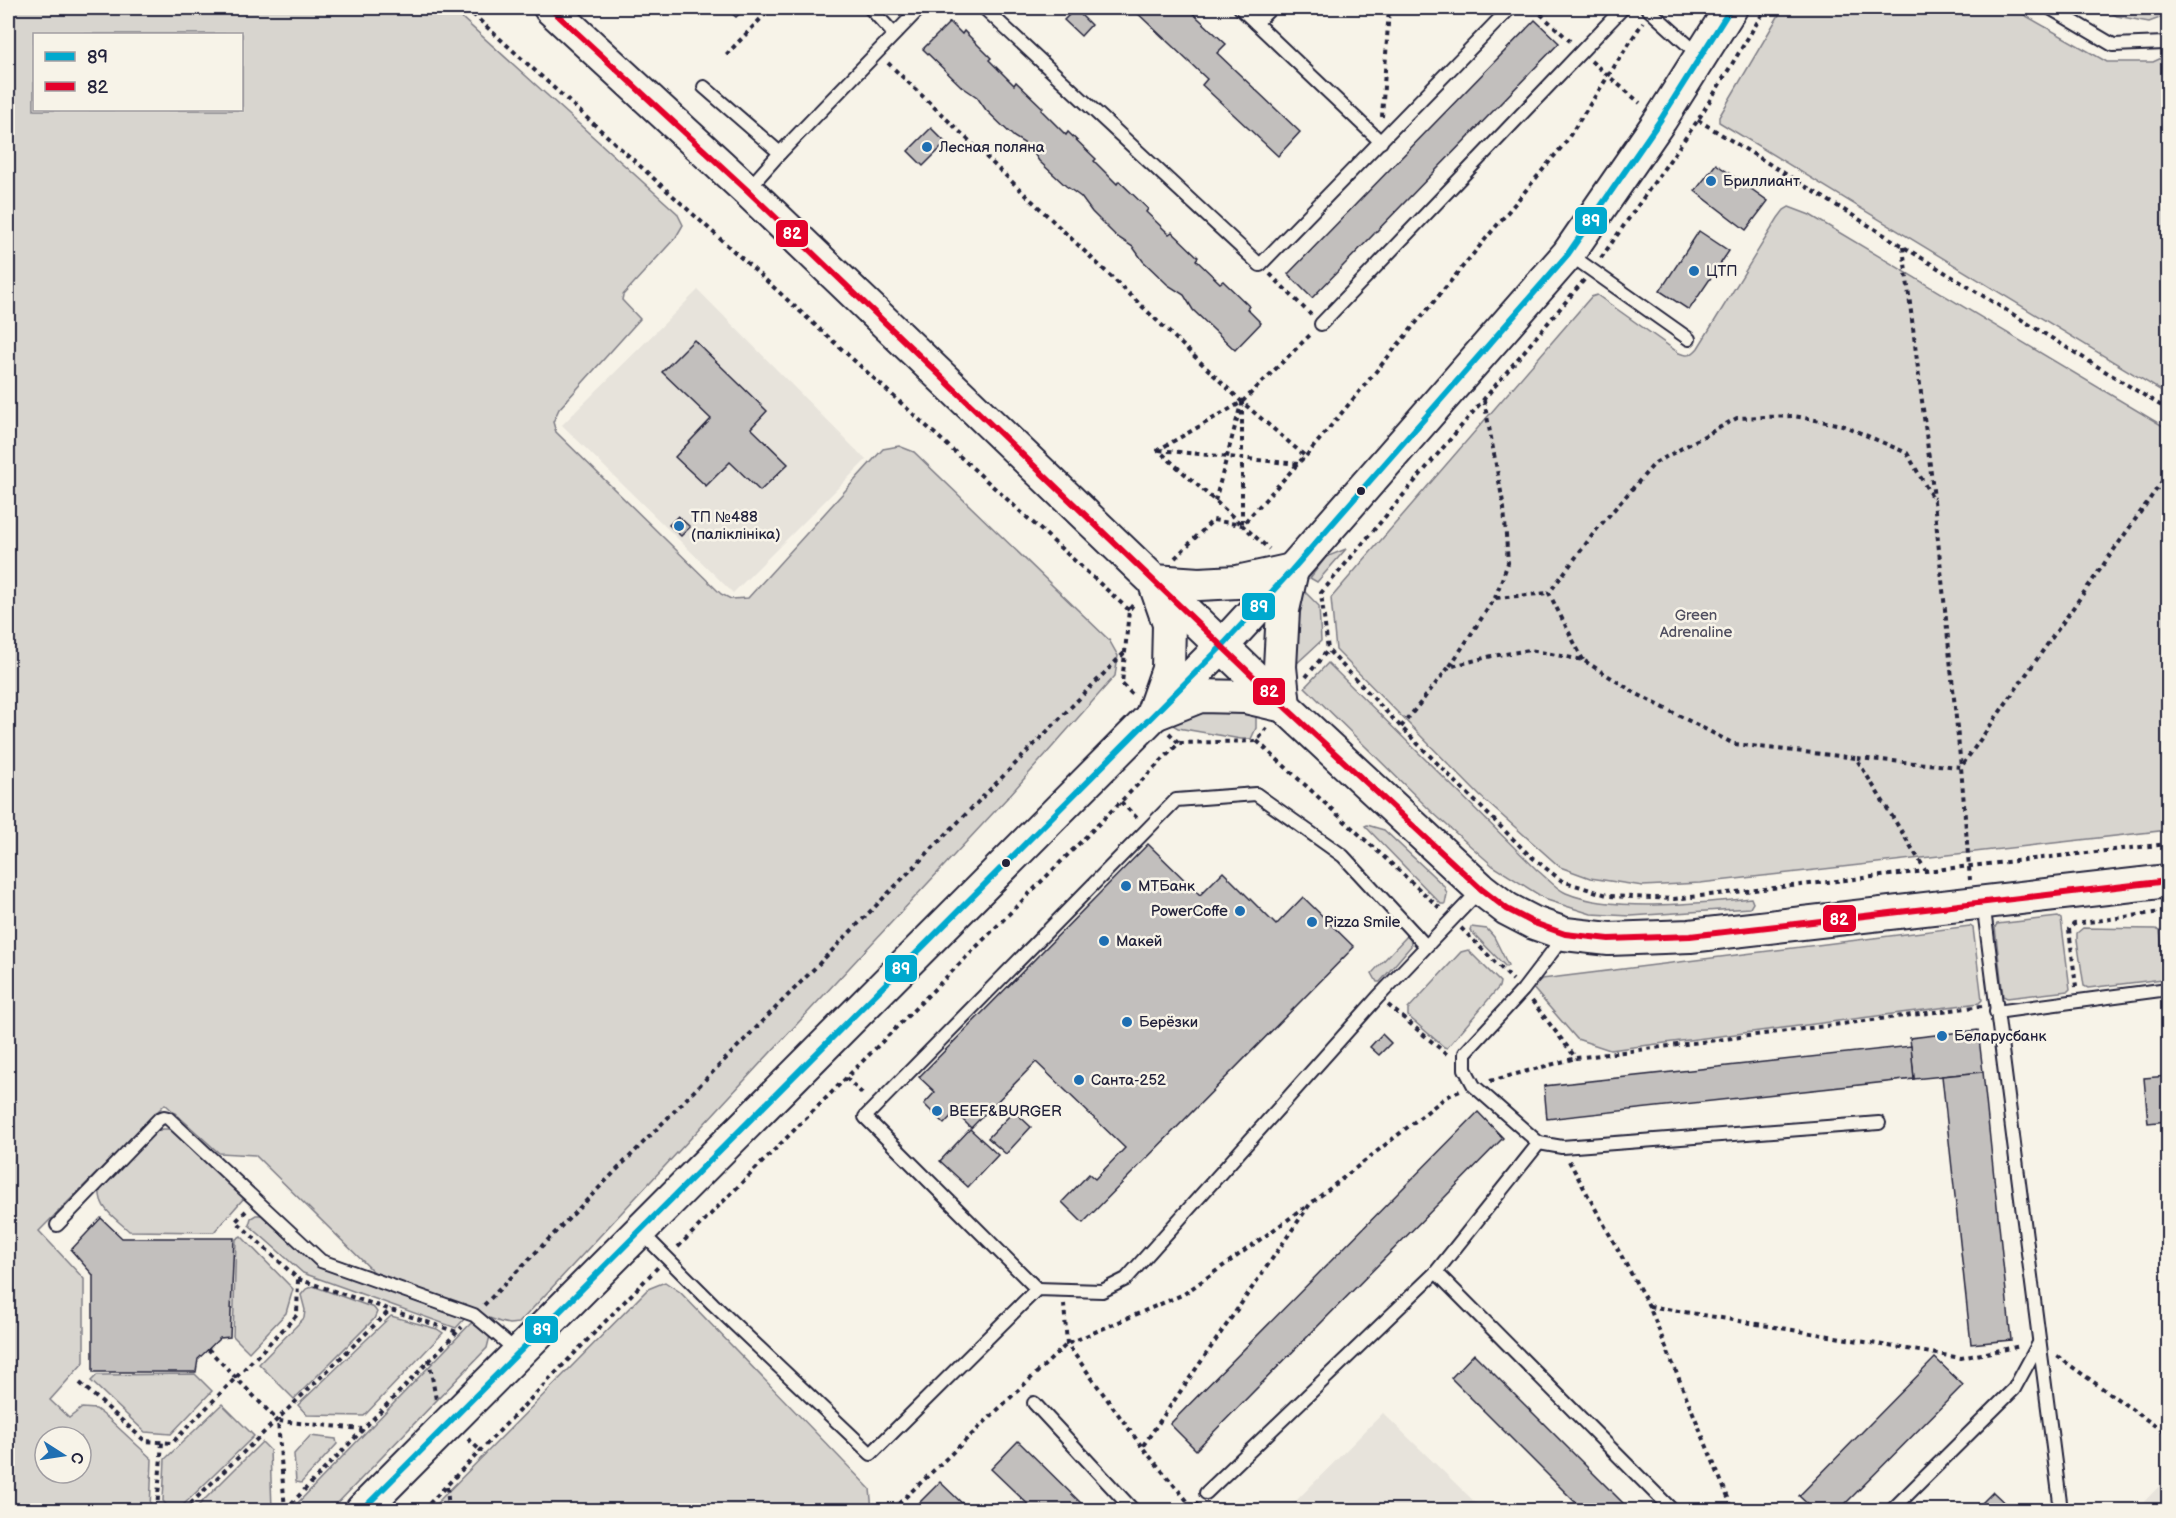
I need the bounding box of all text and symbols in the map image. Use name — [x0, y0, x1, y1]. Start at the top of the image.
legend — [33, 33, 243, 111]
text: 89 — [87, 47, 108, 68]
text: 82 — [87, 77, 108, 98]
place label: Лесная поляна — [938, 138, 1045, 157]
marker: Лесная поляна — [920, 140, 934, 154]
place label: Бриллиант — [1723, 172, 1800, 191]
marker: Бриллиант — [1704, 174, 1718, 188]
line badge: 89 — [1574, 206, 1608, 235]
text: 89 — [1582, 212, 1601, 231]
line badge: 82 — [775, 219, 809, 248]
text: 82 — [782, 225, 802, 244]
place label: ЦТП — [1706, 262, 1737, 281]
marker: ЦТП — [1687, 264, 1701, 278]
unlabelled marker — [1355, 485, 1367, 497]
place label: ТП №488 (паліклініка) — [691, 508, 781, 544]
marker: ТП №488 (паліклініка) — [672, 519, 686, 533]
line badge: 89 — [1241, 592, 1276, 621]
text: 89 — [1250, 598, 1269, 617]
park label: Green Adrenaline — [1660, 606, 1732, 642]
line badge: 82 — [1252, 677, 1286, 706]
text: 82 — [1259, 683, 1279, 702]
unlabelled marker — [1000, 857, 1012, 869]
place label: МТБанк — [1138, 877, 1195, 896]
marker: МТБанк — [1119, 879, 1133, 893]
place label: PowerCoffe — [1151, 902, 1228, 921]
marker: PowerCoffe — [1233, 904, 1247, 918]
line badge: 82 — [1822, 904, 1857, 933]
text: 82 — [1829, 911, 1849, 930]
place label: Pizza Smile — [1324, 913, 1401, 932]
marker: Pizza Smile — [1305, 915, 1319, 929]
place label: Макей — [1116, 932, 1162, 951]
marker: Макей — [1097, 934, 1111, 948]
line badge: 89 — [884, 954, 918, 983]
text: 89 — [892, 960, 911, 979]
place label: Берёзки — [1139, 1013, 1198, 1032]
marker: Берёзки — [1120, 1015, 1134, 1029]
place label: Беларусбанк — [1954, 1027, 2046, 1046]
marker: Беларусбанк — [1935, 1029, 1949, 1043]
place label: Санта-252 — [1091, 1071, 1166, 1090]
marker: Санта-252 — [1072, 1073, 1086, 1087]
place label: BEEF&BURGER — [949, 1102, 1062, 1121]
marker: BEEF&BURGER — [930, 1104, 944, 1118]
line badge: 89 — [524, 1315, 559, 1344]
text: 89 — [533, 1321, 552, 1340]
north arrow — [33, 1425, 93, 1485]
text: С — [66, 1450, 87, 1465]

